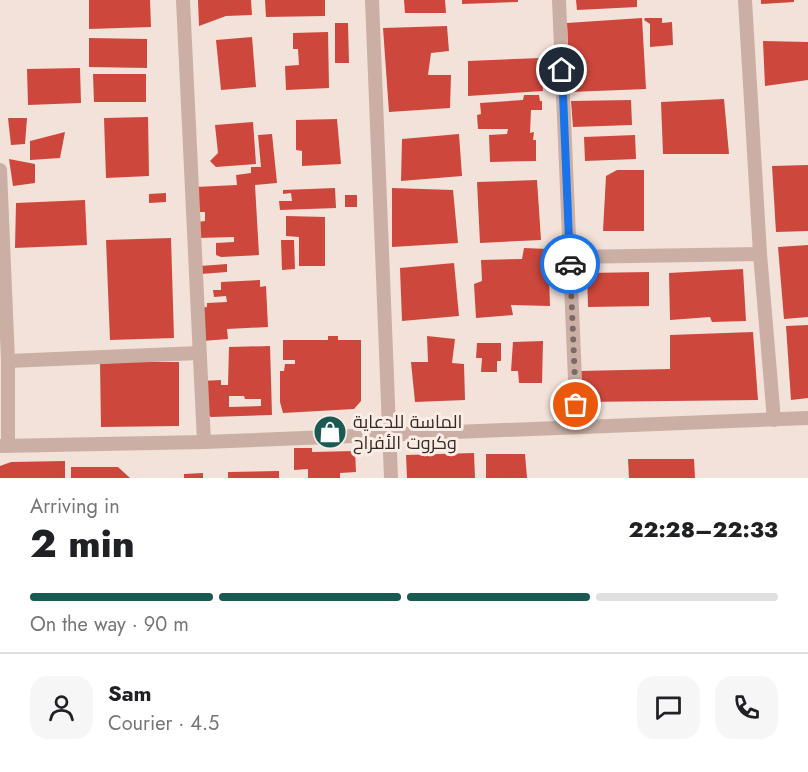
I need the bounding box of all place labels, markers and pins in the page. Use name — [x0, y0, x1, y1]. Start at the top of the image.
pin — [536, 44, 587, 95]
pin — [550, 379, 601, 430]
place label: الماسة للدعاية وكروت الأفراح — [353, 409, 462, 456]
shop icon: الماسة للدعاية وكروت الأفراح — [312, 414, 348, 450]

